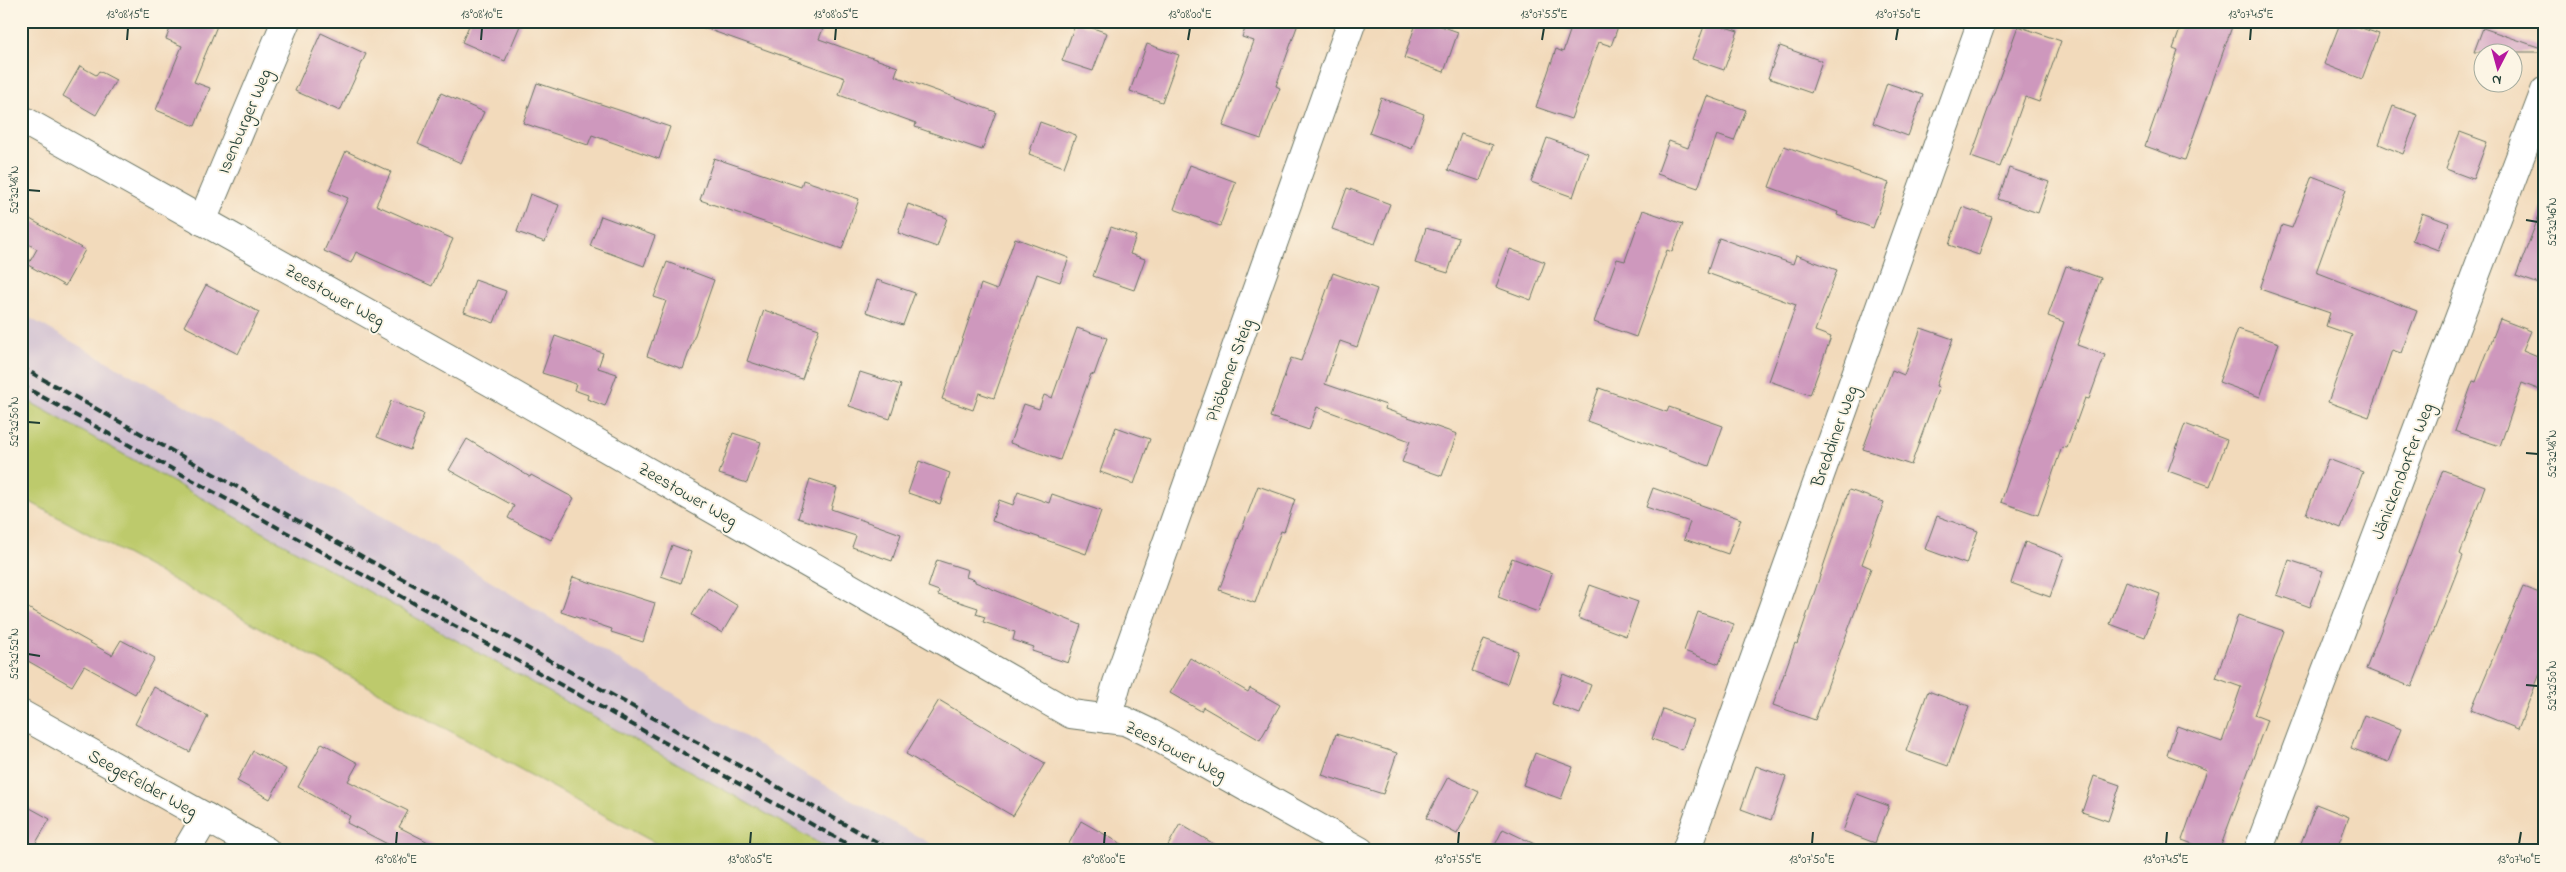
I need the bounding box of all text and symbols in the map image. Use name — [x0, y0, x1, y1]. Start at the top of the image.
text: 13°08'15"E — [106, 6, 150, 24]
text: 13°08'10"E — [461, 6, 503, 24]
text: 13°08'05"E — [813, 6, 859, 24]
text: 13°08'00"E — [1168, 6, 1212, 24]
text: 13°07'55"E — [1520, 6, 1568, 24]
text: 13°07'50"E — [1875, 6, 1921, 24]
text: 13°07'45"E — [2228, 6, 2274, 24]
north arrow — [2474, 42, 2524, 92]
street label: Isenburger Weg — [212, 65, 281, 179]
text: N — [2491, 69, 2503, 90]
text: 52°32'48"N — [6, 166, 24, 214]
text: 52°32'46"N — [2544, 197, 2562, 247]
street label: Zeestower Weg — [279, 258, 389, 336]
street label: Phöbener Steig — [1200, 315, 1263, 426]
street label: Breddiner Weg — [1805, 382, 1867, 492]
text: 52°32'50"N — [6, 396, 24, 448]
street label: Jänickendorfer Weg — [2366, 400, 2443, 544]
text: 52°32'48"N — [2544, 430, 2562, 478]
street label: Zeestower Weg — [632, 457, 742, 536]
text: 52°32'52"N — [6, 628, 24, 680]
text: 52°32'50"N — [2544, 660, 2562, 712]
street label: Zeestower Weg — [1119, 715, 1230, 789]
street label: Seegefelder Weg — [82, 744, 202, 826]
text: 13°08'10"E — [375, 851, 417, 869]
text: 13°08'05"E — [727, 851, 773, 869]
text: 13°08'00"E — [1082, 851, 1126, 869]
text: 13°07'55"E — [1434, 851, 1482, 869]
text: 13°07'50"E — [1789, 851, 1835, 869]
text: 13°07'45"E — [2143, 851, 2189, 869]
text: 13°07'40"E — [2497, 851, 2541, 869]

